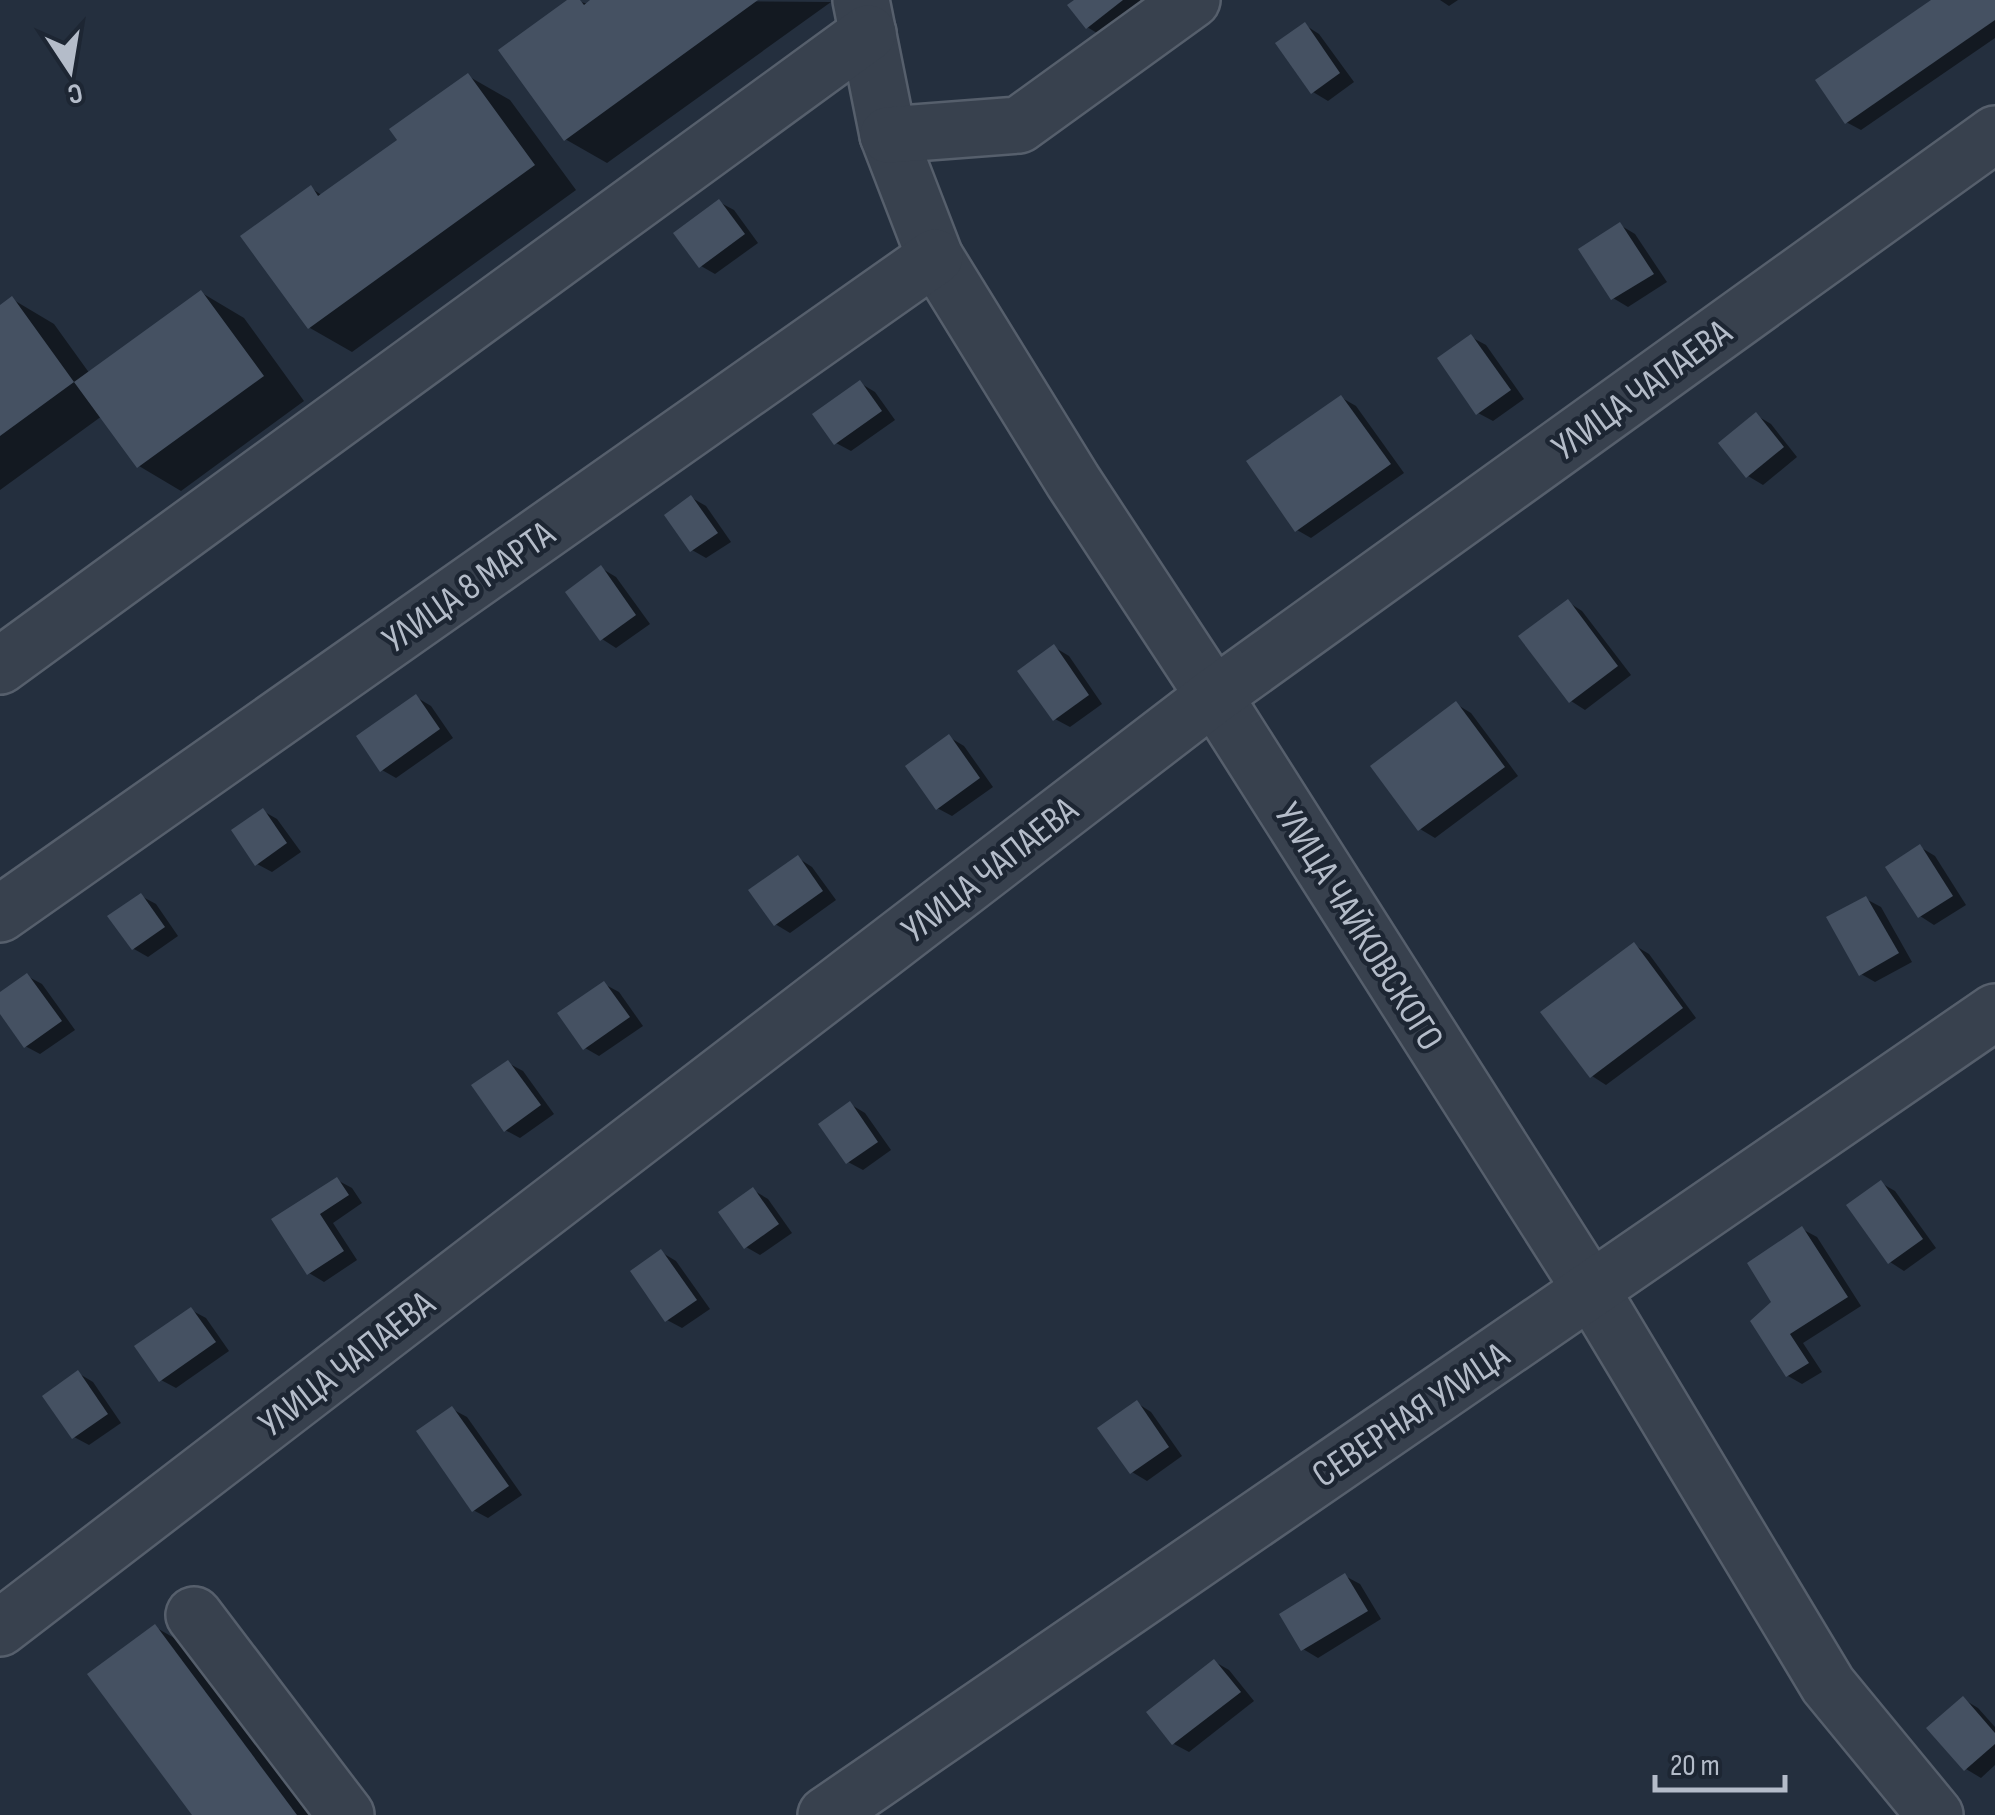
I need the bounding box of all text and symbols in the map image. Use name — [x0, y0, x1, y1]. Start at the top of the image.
north arrow — [20, 20, 120, 120]
text: С — [64, 75, 85, 111]
street label: УЛИЦА ЧАПАЕВА — [1543, 310, 1741, 470]
street label: УЛИЦА 8 МАРТА — [374, 511, 564, 663]
street label: УЛИЦА ЧАПАЕВА — [893, 787, 1087, 953]
street label: УЛИЦА ЧАЙКОВСКОГО — [1265, 795, 1453, 1059]
street label: УЛИЦА ЧАПАЕВА — [250, 1281, 444, 1447]
street label: СЕВЕРНАЯ УЛИЦА — [1304, 1333, 1518, 1497]
scale bar — [1655, 1730, 1785, 1792]
text: 20 m — [1670, 1748, 1720, 1784]

